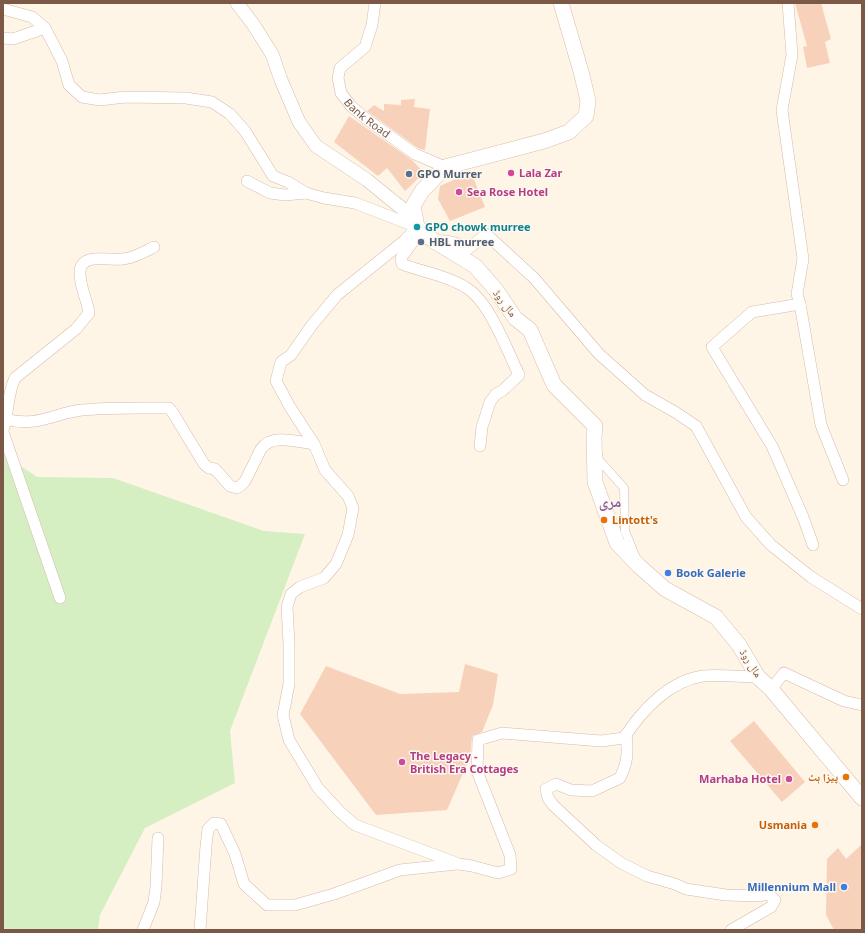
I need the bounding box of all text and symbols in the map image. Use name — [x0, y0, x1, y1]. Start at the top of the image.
street label: Bank Road — [341, 95, 394, 141]
place label: Lala Zar — [519, 165, 562, 180]
place label: GPO Murrer — [417, 166, 482, 181]
marker: Lala Zar — [506, 168, 516, 178]
marker: GPO Murrer — [404, 169, 414, 179]
place label: Sea Rose Hotel — [467, 184, 548, 199]
marker: Sea Rose Hotel — [454, 187, 464, 197]
place label: GPO chowk murree — [425, 219, 531, 234]
marker: GPO chowk murree — [412, 222, 422, 232]
place label: HBL murree — [429, 234, 495, 249]
marker: HBL murree — [416, 237, 426, 247]
street label: مال روڈ — [490, 286, 521, 320]
district label: مری — [599, 491, 621, 511]
place label: Lintott's — [612, 512, 659, 527]
marker: Lintott's — [599, 515, 609, 525]
place label: Book Galerie — [676, 565, 746, 580]
marker: Book Galerie — [663, 568, 673, 578]
street label: مال روڈ — [737, 646, 766, 680]
place label: The Legacy - British Era Cottages — [410, 748, 519, 776]
marker: The Legacy - British Era Cottages — [397, 757, 407, 767]
place label: پیزا ہٹ — [808, 769, 838, 784]
place label: Marhaba Hotel — [699, 771, 781, 786]
marker: پیزا ہٹ — [841, 772, 851, 782]
marker: Marhaba Hotel — [784, 774, 794, 784]
place label: Usmania — [759, 817, 807, 832]
marker: Usmania — [810, 820, 820, 830]
place label: Millennium Mall — [747, 879, 836, 894]
marker: Millennium Mall — [839, 882, 849, 892]

